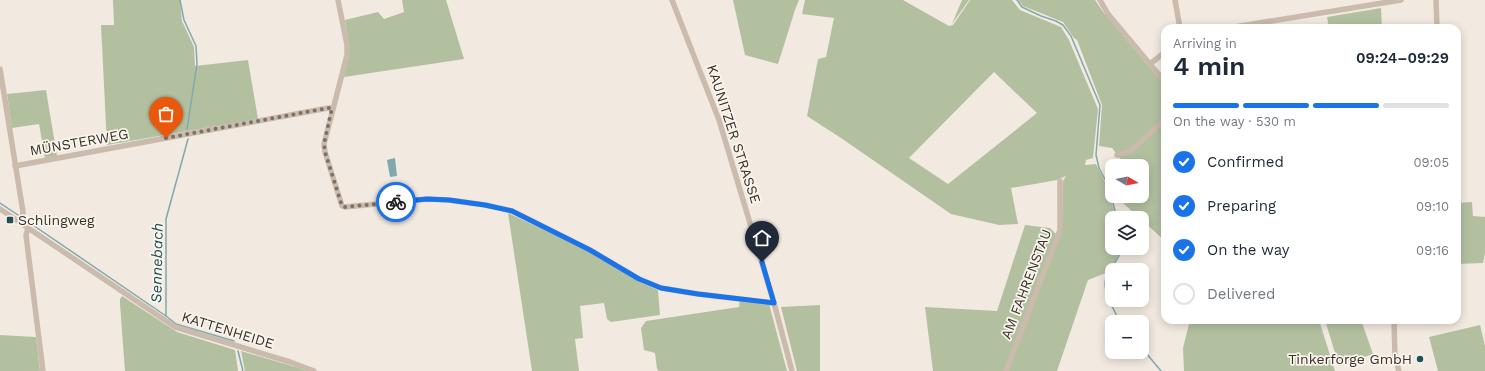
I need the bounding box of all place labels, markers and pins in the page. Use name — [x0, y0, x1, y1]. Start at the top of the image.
pin — [149, 97, 183, 138]
place label: Schlingweg — [18, 212, 95, 228]
marker: Schlingweg — [5, 215, 15, 225]
pin — [745, 221, 779, 262]
place label: Tinkerforge GmbH — [1288, 351, 1412, 367]
marker: Tinkerforge GmbH — [1415, 354, 1425, 364]

